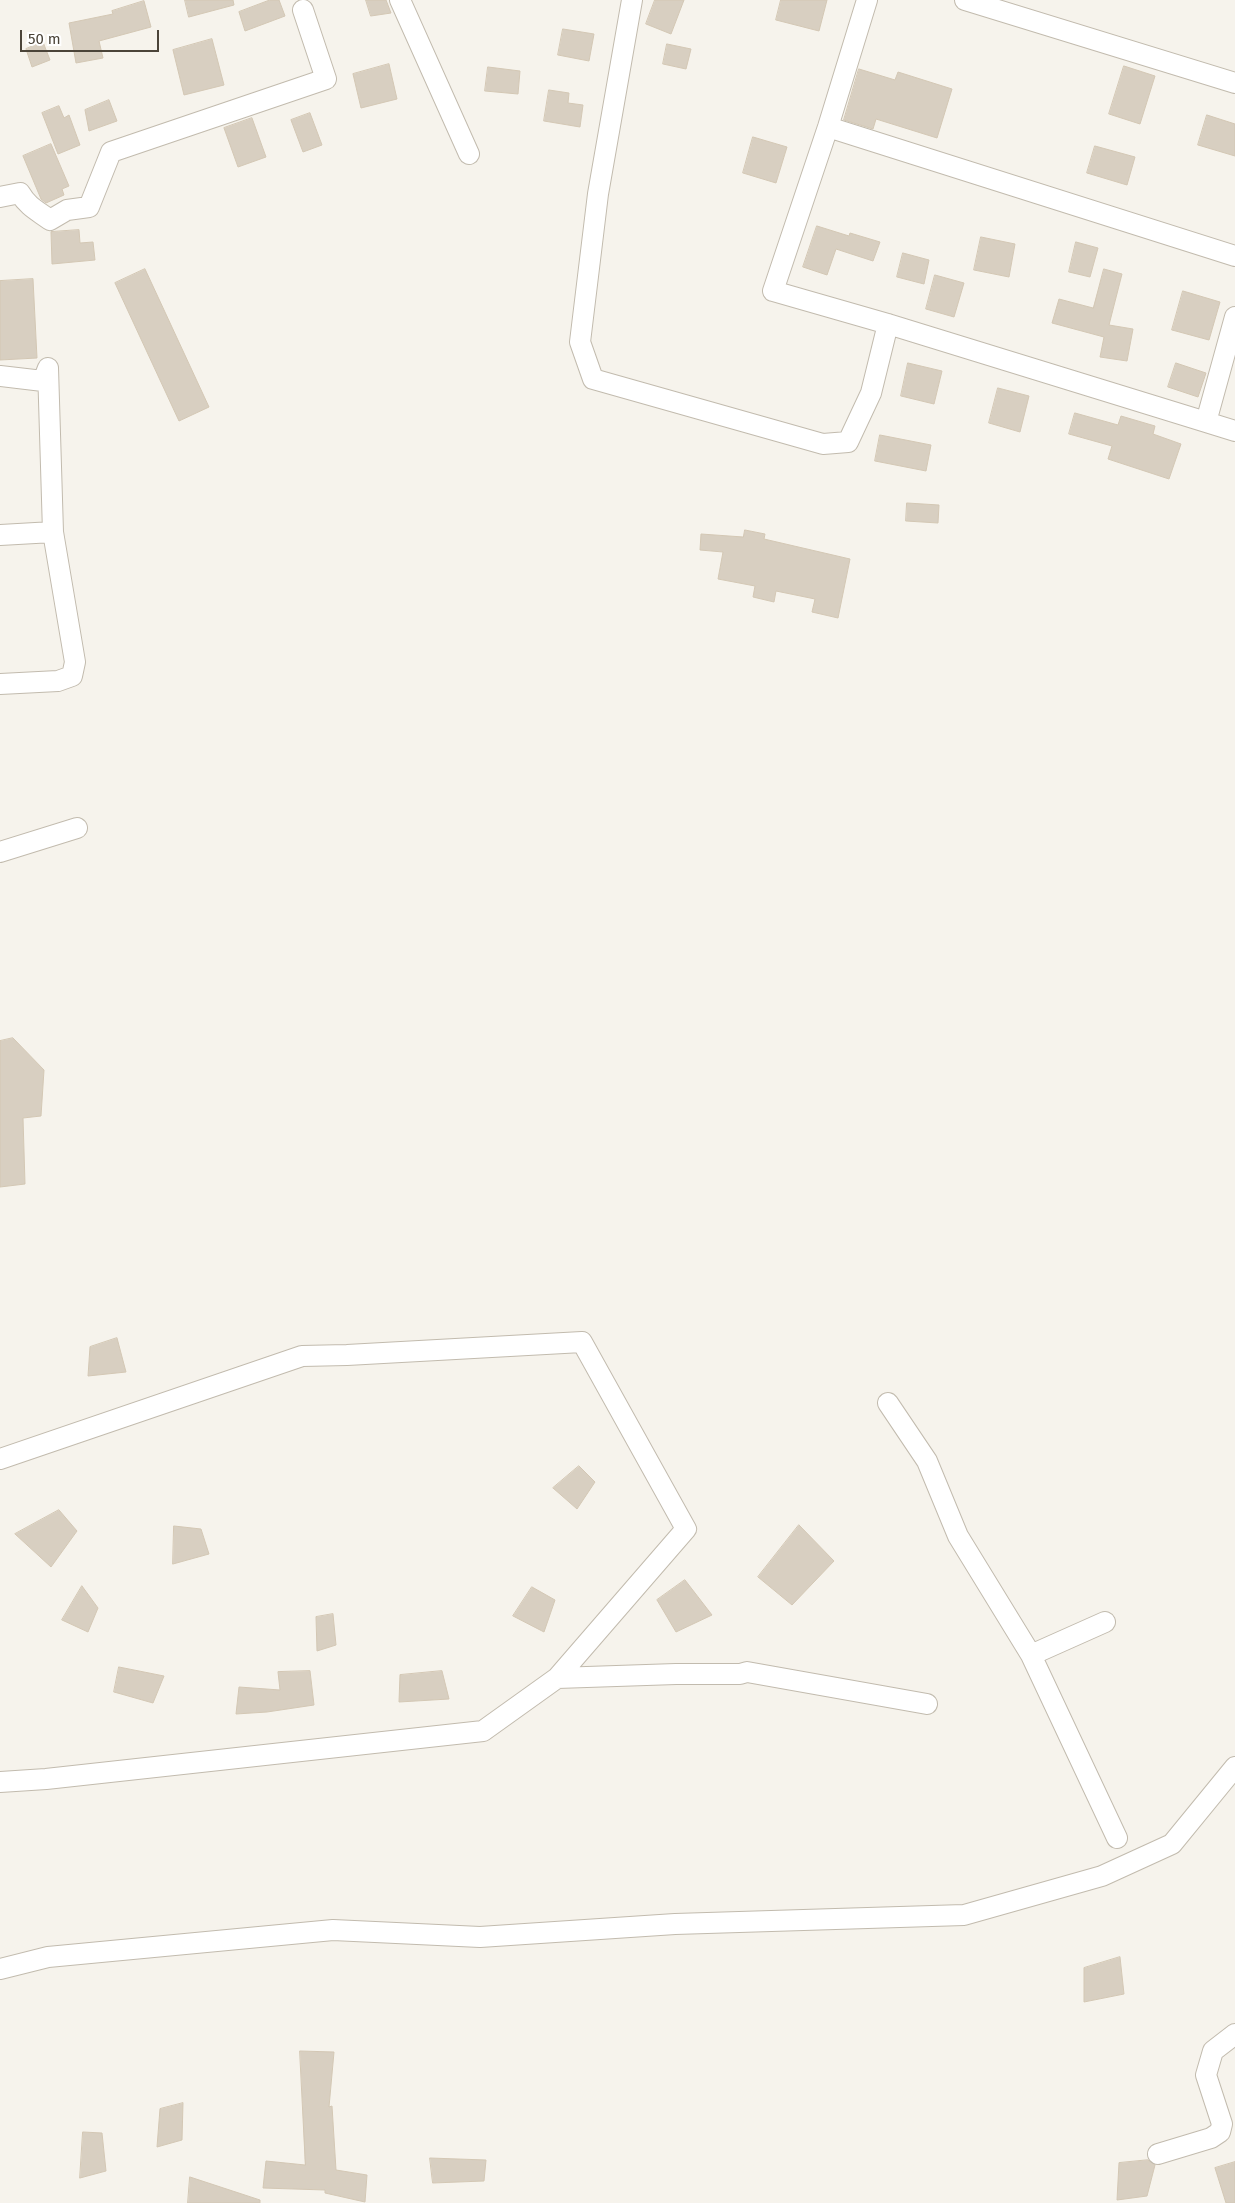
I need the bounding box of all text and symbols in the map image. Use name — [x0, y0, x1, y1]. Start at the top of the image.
scale bar — [22, 20, 161, 52]
text: 50 m — [28, 30, 61, 48]

